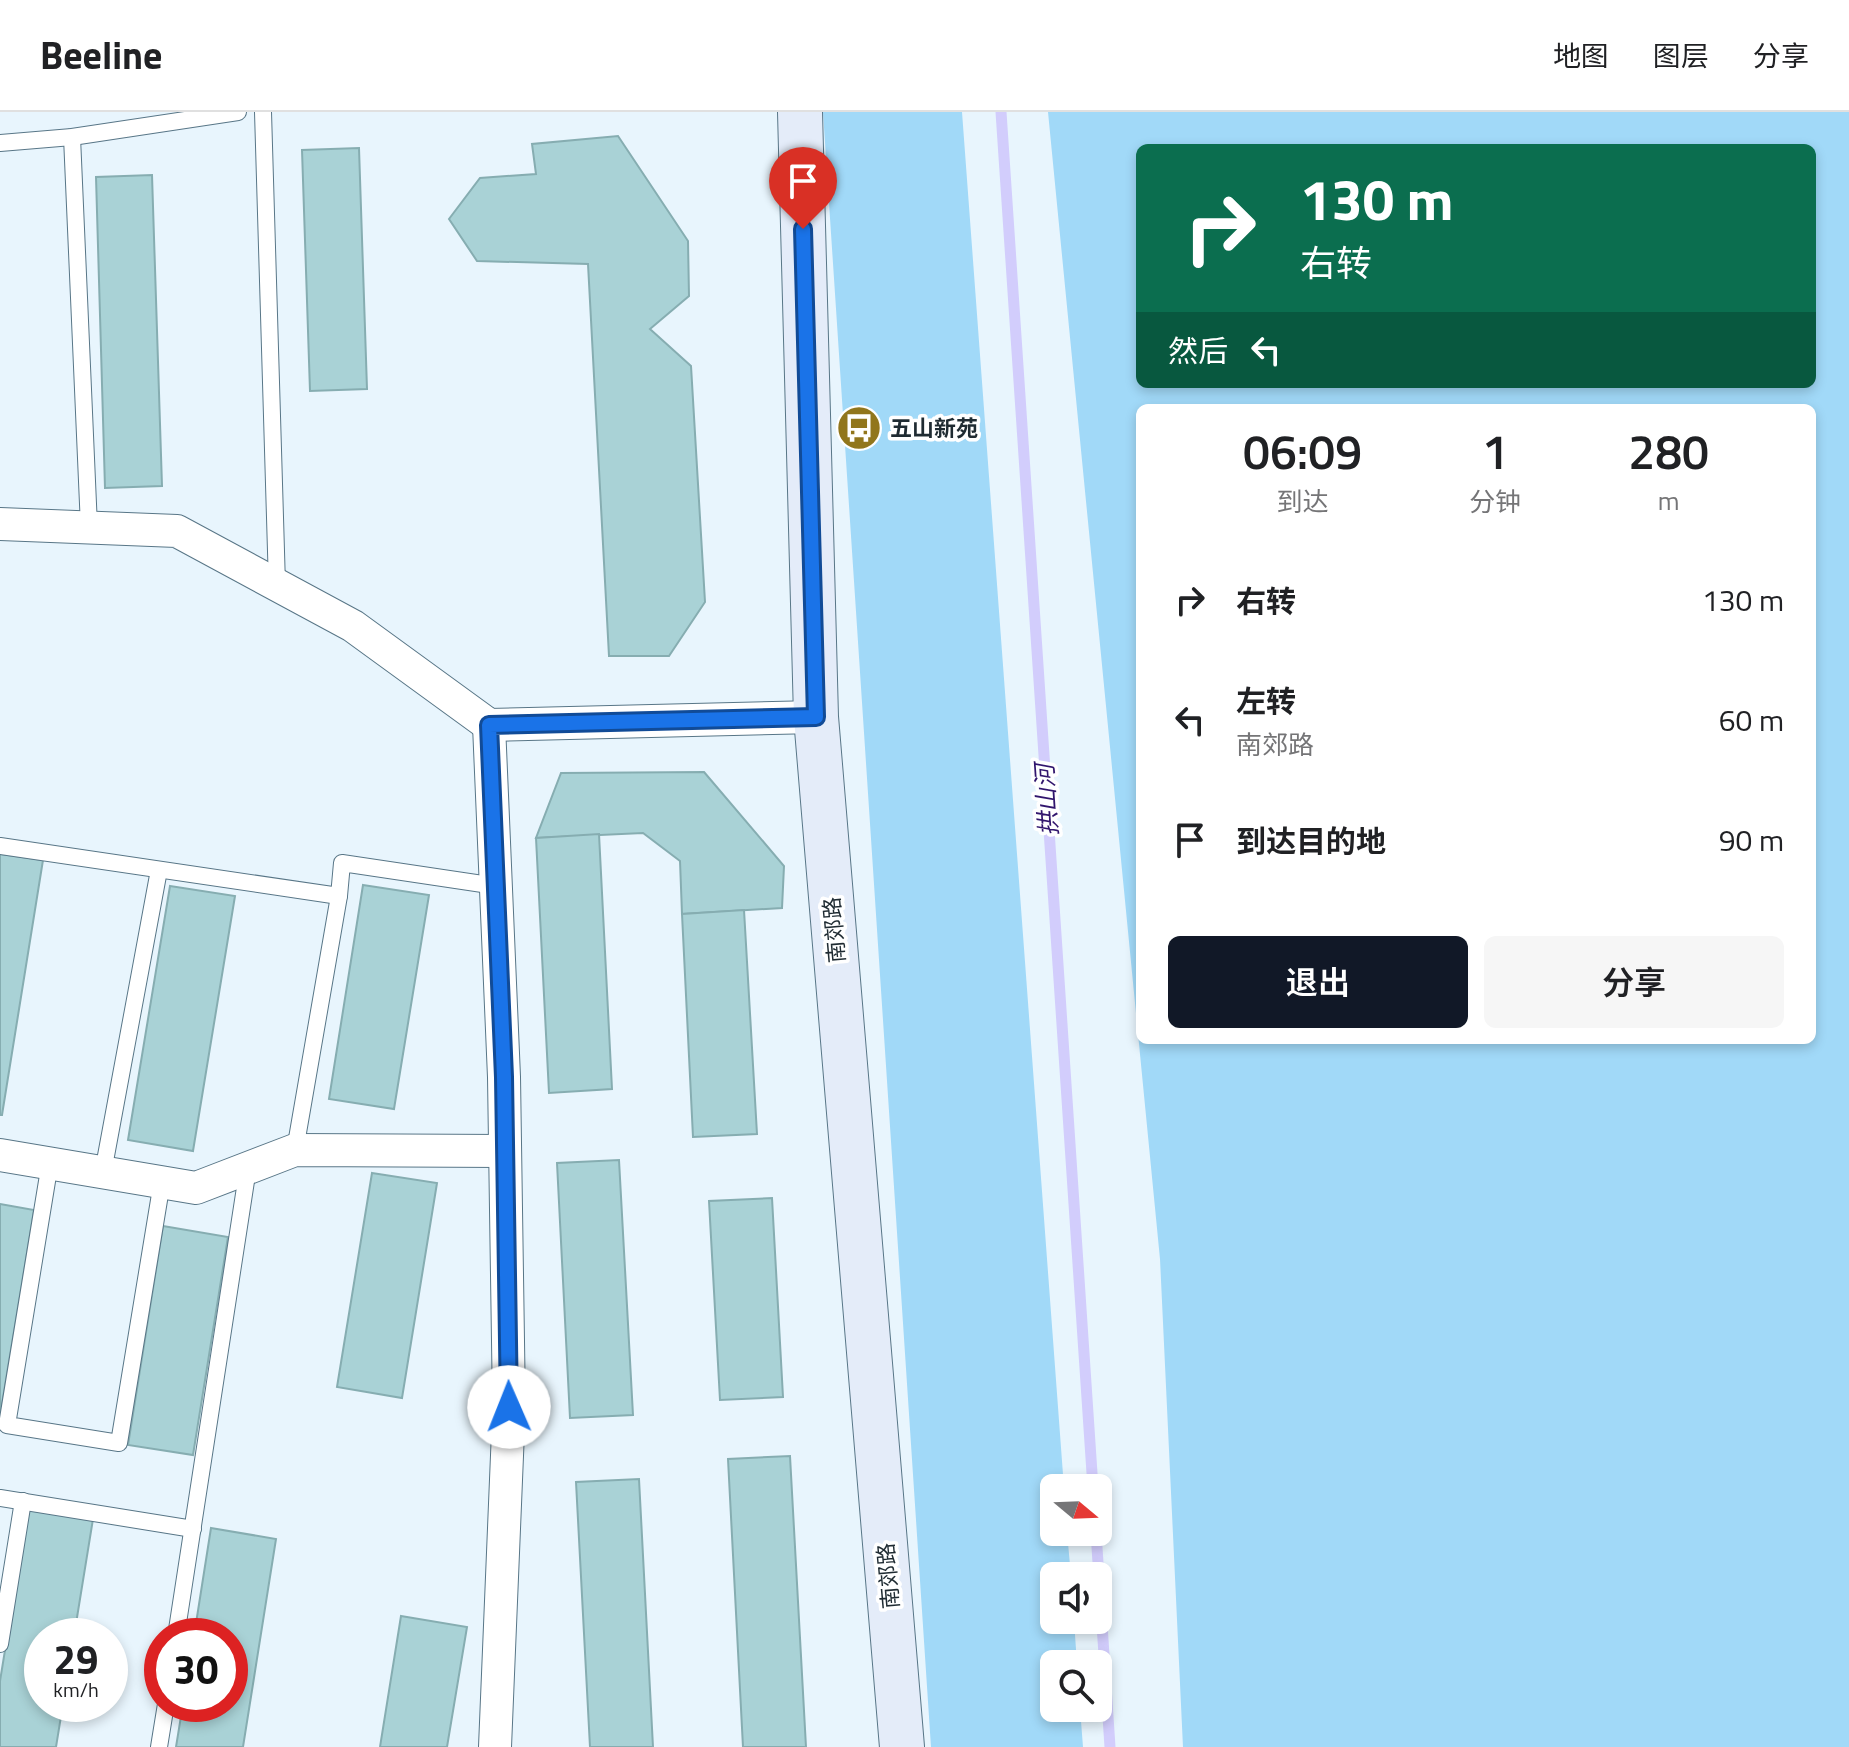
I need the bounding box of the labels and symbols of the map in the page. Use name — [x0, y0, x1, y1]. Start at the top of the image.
pin — [769, 147, 837, 229]
bus stop icon: 五山新苑 — [835, 404, 883, 452]
place label: 五山新苑 — [890, 411, 978, 445]
water label: 拱山河 — [1025, 759, 1066, 837]
street label: 南郊路 — [814, 896, 854, 964]
position arrow — [467, 1365, 551, 1449]
north arrow — [1040, 1474, 1112, 1546]
street label: 南郊路 — [868, 1542, 908, 1610]
speed limit sign: 30 — [144, 1618, 248, 1722]

